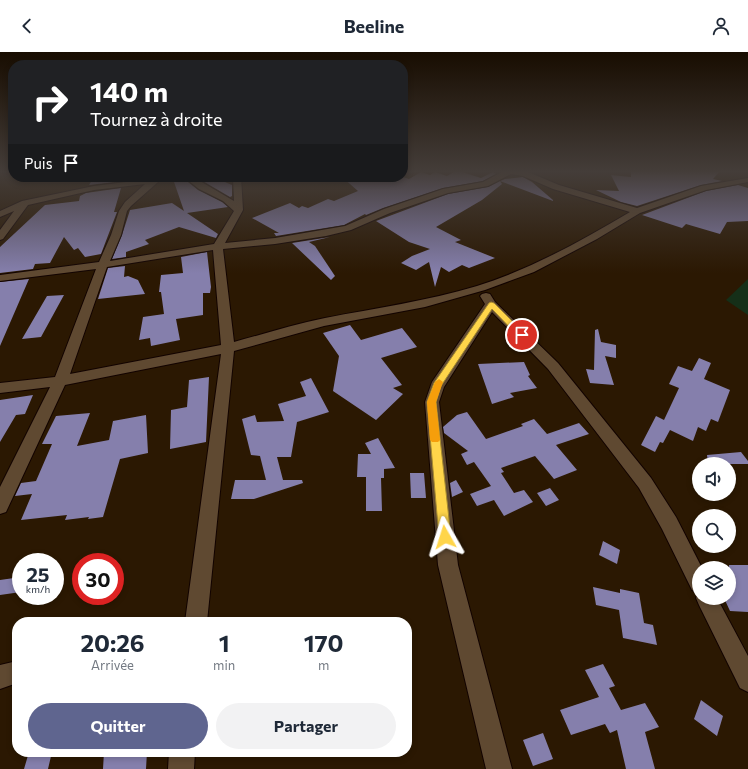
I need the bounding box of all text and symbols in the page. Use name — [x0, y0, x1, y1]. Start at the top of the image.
icon: back — [16, 15, 38, 37]
text: Beeline — [344, 15, 404, 37]
icon: person — [710, 15, 732, 37]
text: 140 m — [90, 74, 168, 108]
icon: right — [24, 76, 76, 128]
text: Tournez à droite — [90, 108, 223, 130]
icon: arrive — [60, 152, 82, 174]
text: Puis — [24, 154, 52, 172]
pin — [505, 318, 539, 352]
icon: arrive — [511, 324, 533, 346]
map controls — [692, 457, 736, 605]
button: sound — [692, 457, 736, 501]
button: search — [692, 509, 736, 553]
position arrow — [424, 516, 466, 558]
speed limit sign: 30 — [72, 553, 124, 605]
button: layers — [692, 561, 736, 605]
text: 25 — [26, 562, 50, 586]
text: km/h — [26, 583, 50, 595]
text: 20:26 — [80, 628, 145, 657]
text: 1 — [219, 628, 230, 657]
text: 170 — [304, 628, 344, 657]
text: Arrivée — [91, 657, 134, 673]
text: min — [213, 657, 235, 673]
text: m — [318, 657, 329, 673]
button: Quitter — [28, 703, 208, 749]
button: Partager — [216, 703, 396, 749]

